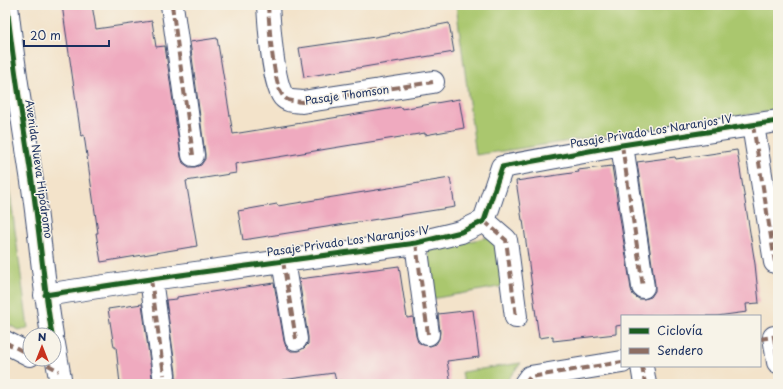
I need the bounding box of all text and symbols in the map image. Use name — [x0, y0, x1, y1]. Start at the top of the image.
scale bar — [24, 22, 109, 48]
text: 20 m — [30, 26, 61, 44]
street label: Pasaje Thomson — [304, 80, 390, 109]
street label: Avenida Nueva Hipódromo — [21, 98, 58, 240]
street label: Pasaje Privado Los Naranjos IV — [569, 109, 734, 152]
street label: Pasaje Privado Los Naranjos IV — [266, 221, 431, 260]
legend — [621, 315, 761, 367]
text: Ciclovía — [657, 321, 703, 339]
north arrow — [22, 327, 62, 367]
text: N — [38, 328, 47, 345]
text: Sendero — [657, 341, 704, 359]

